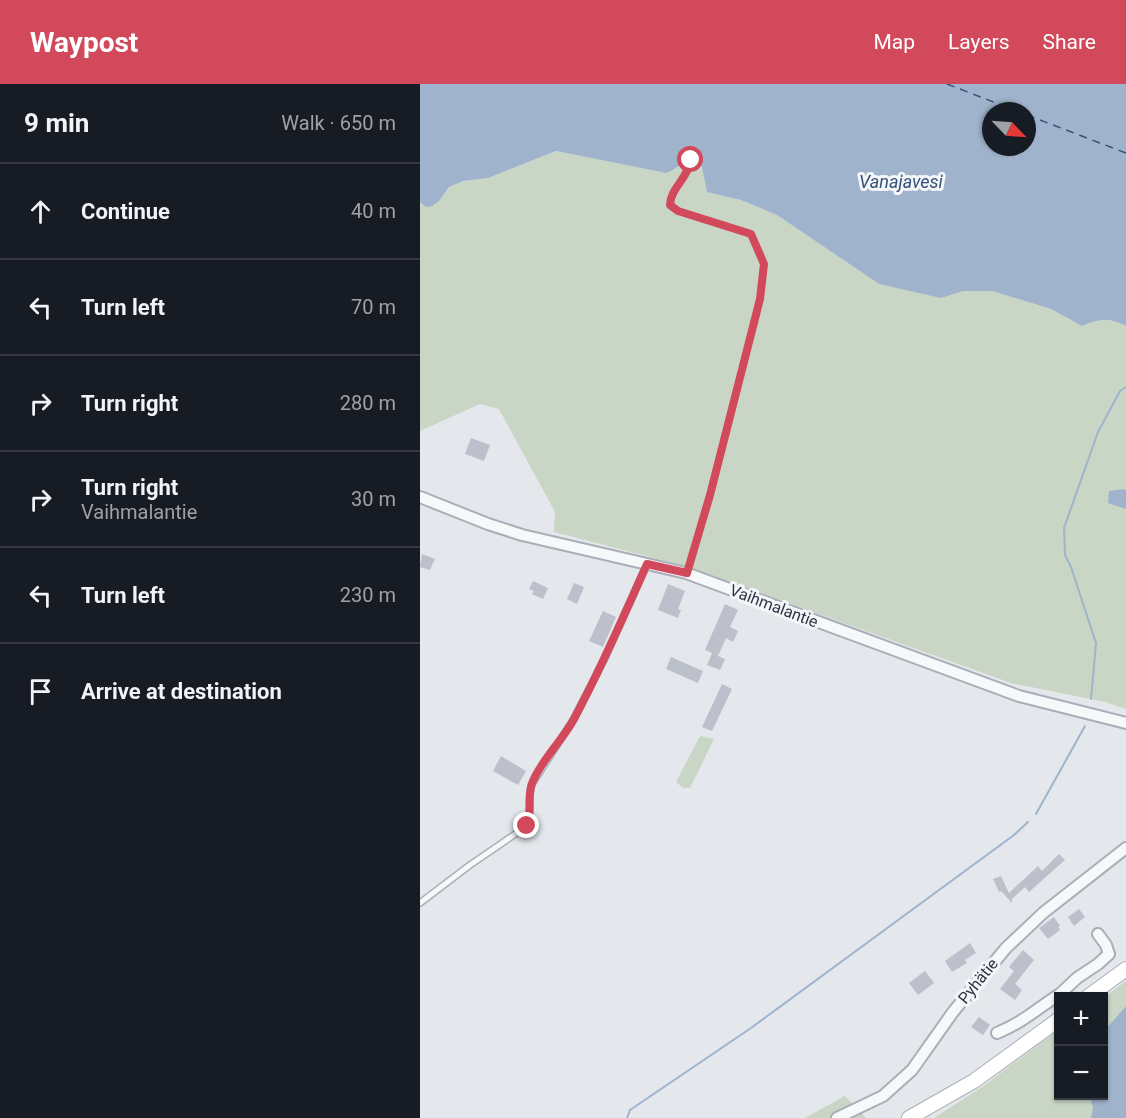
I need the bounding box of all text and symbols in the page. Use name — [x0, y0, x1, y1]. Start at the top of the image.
text: Waypost — [30, 26, 138, 59]
text: Map — [873, 30, 915, 54]
text: Layers — [948, 30, 1009, 54]
text: Share — [1042, 30, 1096, 54]
north arrow — [982, 102, 1036, 156]
text: 9 min — [24, 108, 89, 138]
text: Walk · 650 m — [281, 111, 396, 135]
route start — [677, 146, 703, 172]
water label: Vanajavesi — [859, 171, 944, 192]
icon: ahead — [24, 195, 57, 228]
text: Continue — [81, 199, 170, 224]
text: 40 m — [351, 199, 396, 223]
icon: left — [24, 291, 57, 324]
text: Turn left — [81, 295, 165, 320]
text: 70 m — [351, 295, 396, 319]
icon: right — [24, 387, 57, 420]
text: Turn right — [81, 391, 178, 416]
text: 280 m — [340, 391, 396, 415]
text: Turn right — [81, 475, 178, 500]
icon: right — [24, 483, 57, 516]
text: 30 m — [351, 487, 396, 511]
text: Vaihmalantie — [81, 500, 197, 524]
icon: left — [24, 579, 57, 612]
street label: Vaihmalantie — [727, 580, 821, 632]
text: Turn left — [81, 583, 165, 608]
text: 230 m — [340, 583, 396, 607]
icon: arrive — [24, 675, 57, 708]
text: Arrive at destination — [81, 679, 282, 704]
route end — [513, 812, 539, 838]
street label: Pyhätie — [954, 954, 1002, 1008]
map controls — [1054, 992, 1108, 1100]
button: + — [1054, 992, 1108, 1046]
button: − — [1054, 1046, 1108, 1100]

